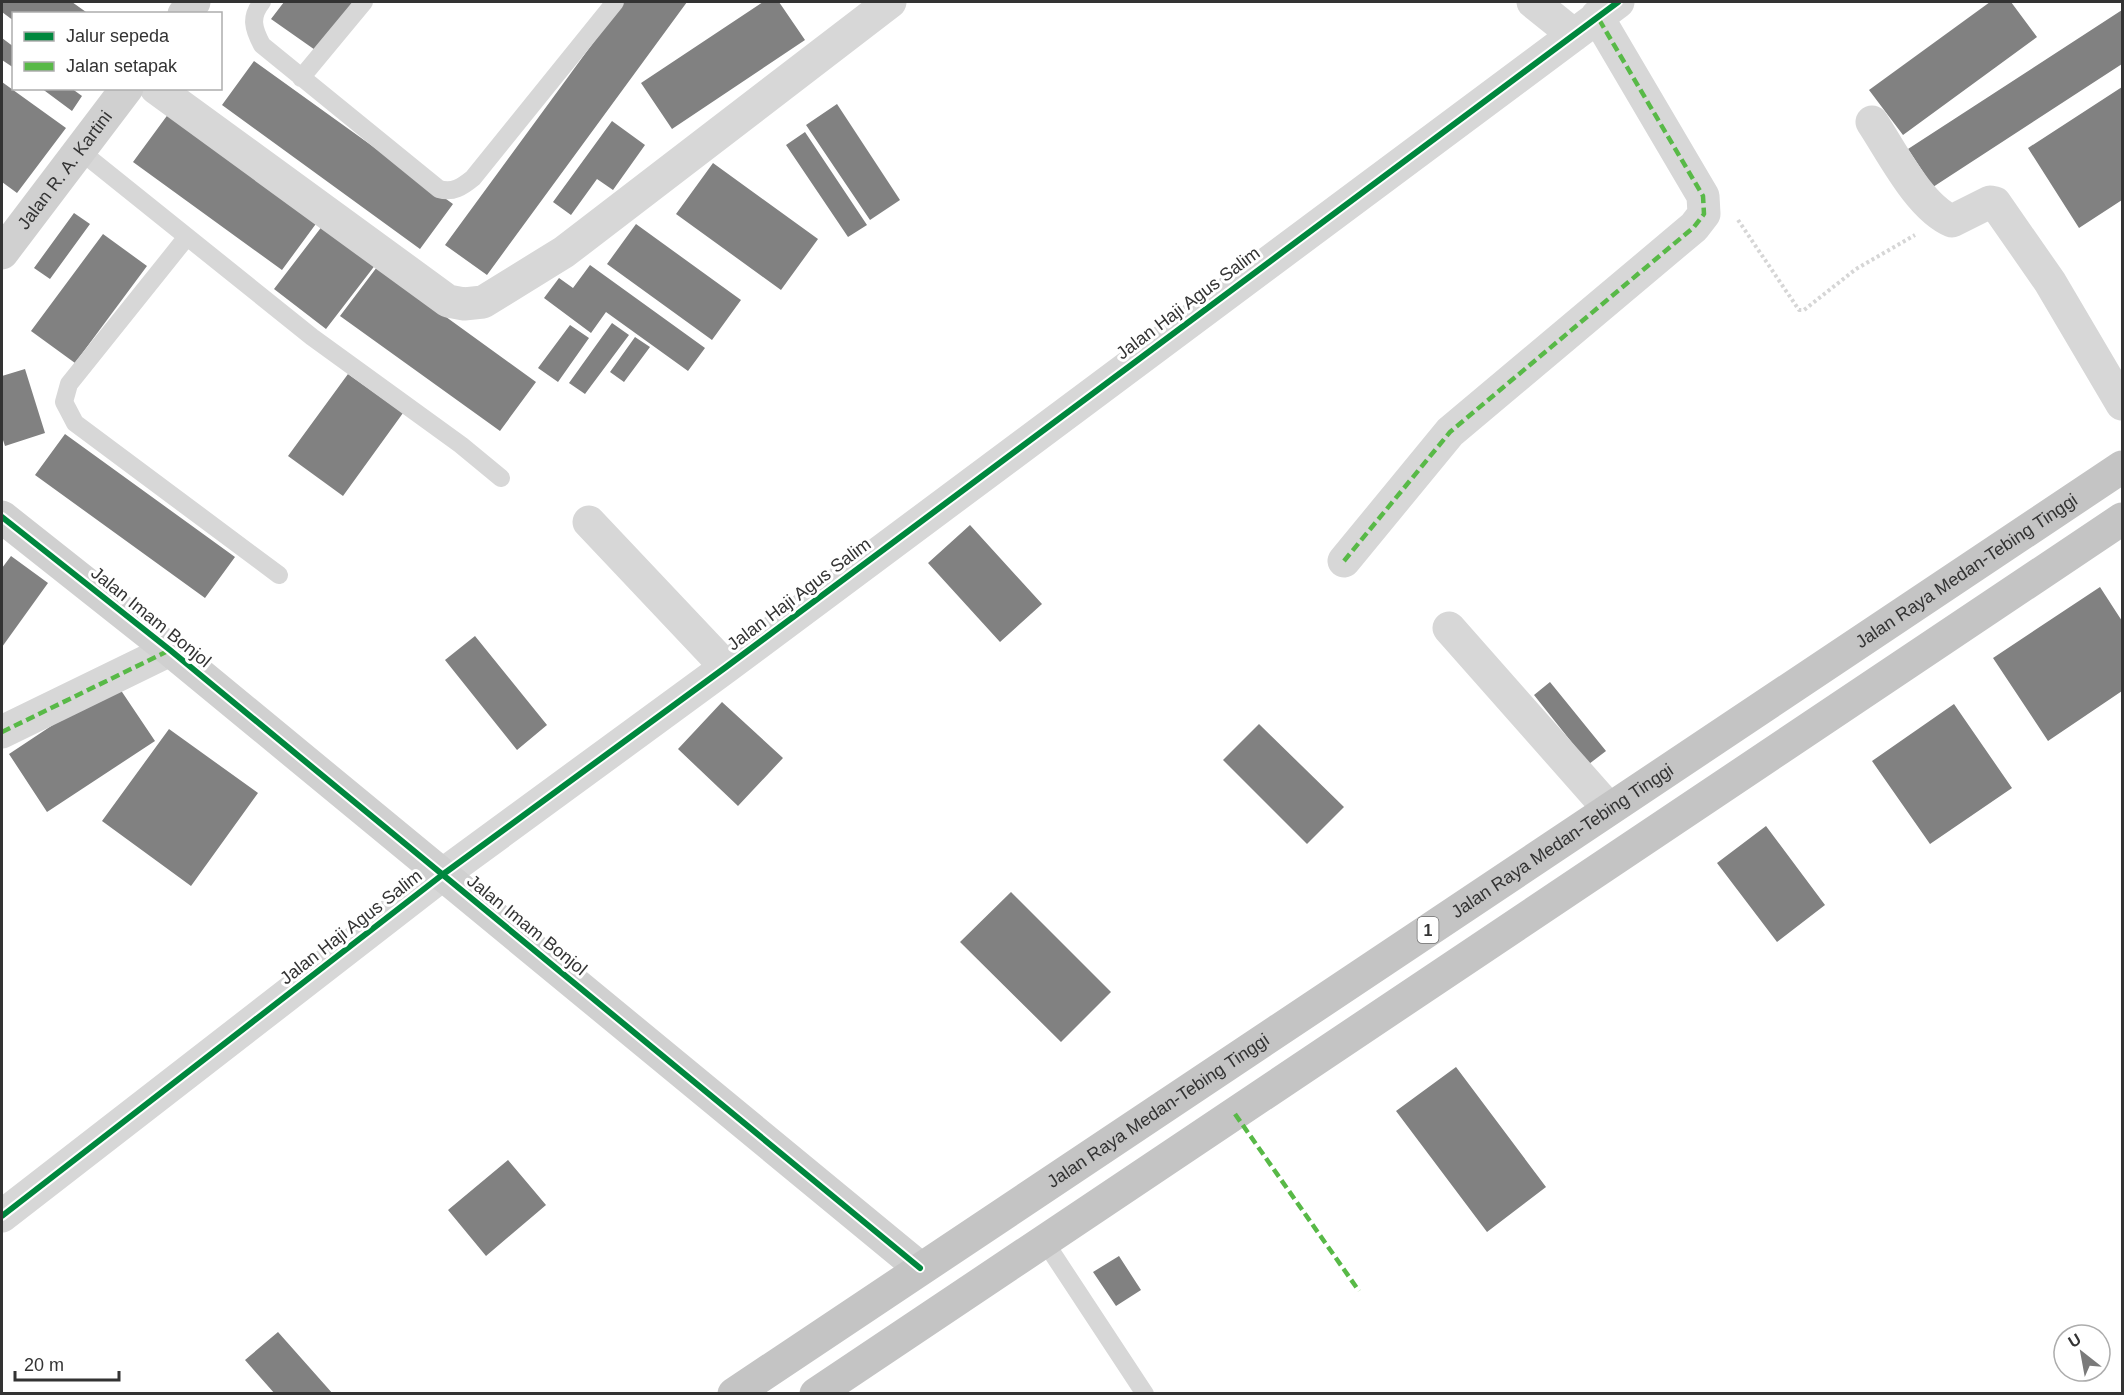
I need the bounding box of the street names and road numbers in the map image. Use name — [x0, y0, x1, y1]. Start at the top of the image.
street label: Jalan R. A. Kartini — [14, 107, 116, 233]
street label: Jalan Haji Agus Salim — [1112, 243, 1264, 363]
street label: Jalan Raya Medan-Tebing Tinggi — [1852, 490, 2081, 652]
street label: Jalan Haji Agus Salim — [723, 534, 875, 654]
street label: Jalan Imam Bonjol — [87, 563, 215, 671]
street label: Jalan Raya Medan-Tebing Tinggi — [1448, 760, 1677, 922]
street label: Jalan Haji Agus Salim — [276, 866, 426, 988]
street label: Jalan Imam Bonjol — [463, 871, 591, 979]
road number: 1 — [1418, 917, 1438, 943]
street label: Jalan Raya Medan-Tebing Tinggi — [1043, 1030, 1273, 1192]

